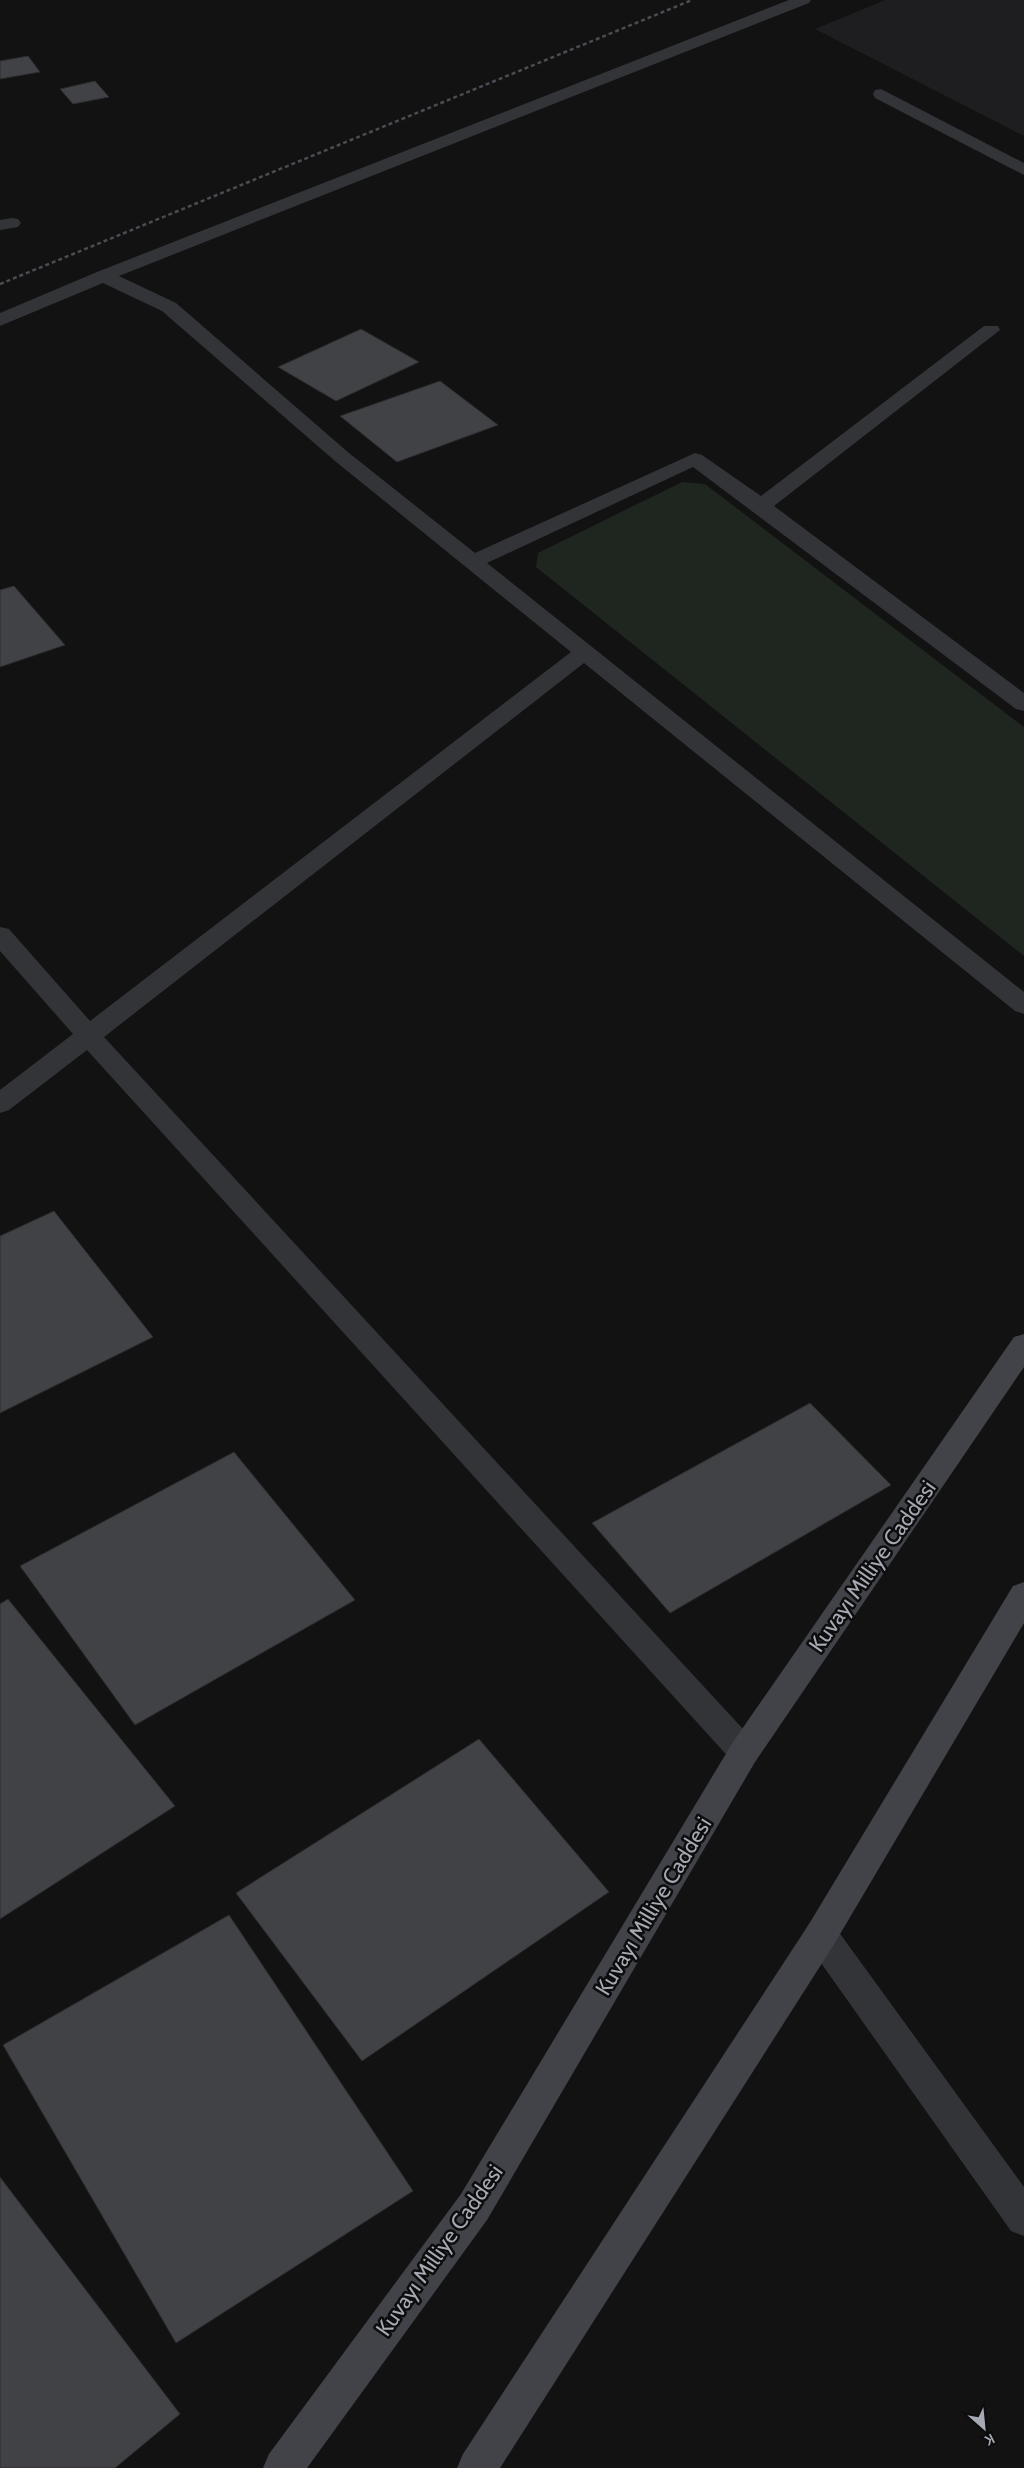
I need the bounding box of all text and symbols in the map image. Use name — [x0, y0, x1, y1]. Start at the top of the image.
street label: Kuvayı Milliye Caddesi — [803, 1475, 942, 1657]
street label: Kuvayı Milliye Caddesi — [590, 1812, 717, 2000]
street label: Kuvayı Milliye Caddesi — [370, 2159, 509, 2341]
north arrow — [959, 2403, 1009, 2453]
text: K — [982, 2430, 998, 2450]

